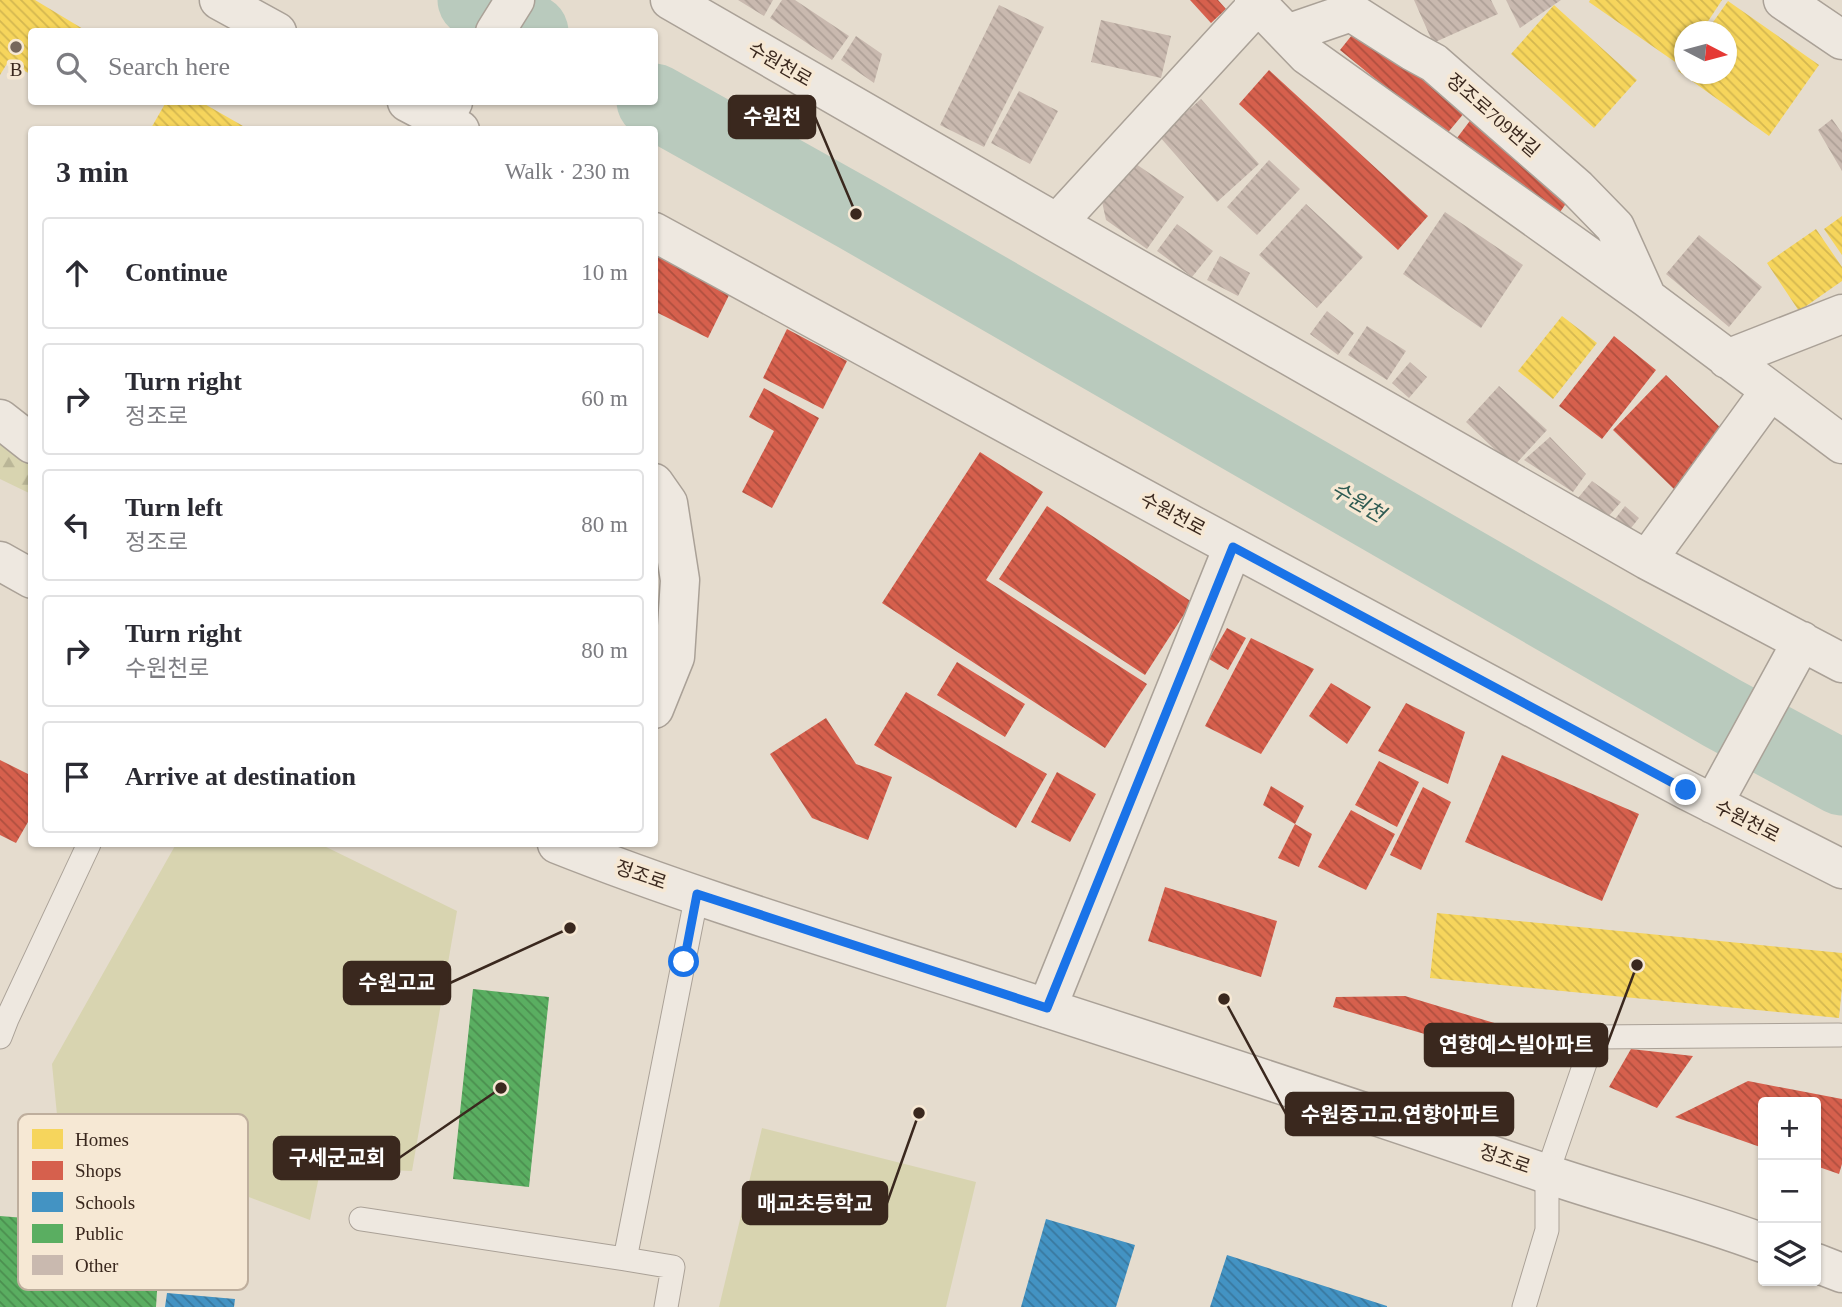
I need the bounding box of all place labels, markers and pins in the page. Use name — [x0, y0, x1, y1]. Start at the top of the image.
marker: B — [8, 39, 24, 55]
place label: B — [10, 59, 22, 80]
callout: 수원천 — [729, 96, 815, 138]
callout: 수원고교 — [344, 962, 450, 1004]
callout: 연향예스빌아파트 — [1425, 1024, 1607, 1066]
callout: 수원중고교.연향아파트 — [1286, 1093, 1513, 1135]
callout: 구세군교회 — [274, 1137, 399, 1179]
callout: 매교초등학교 — [743, 1182, 887, 1224]

